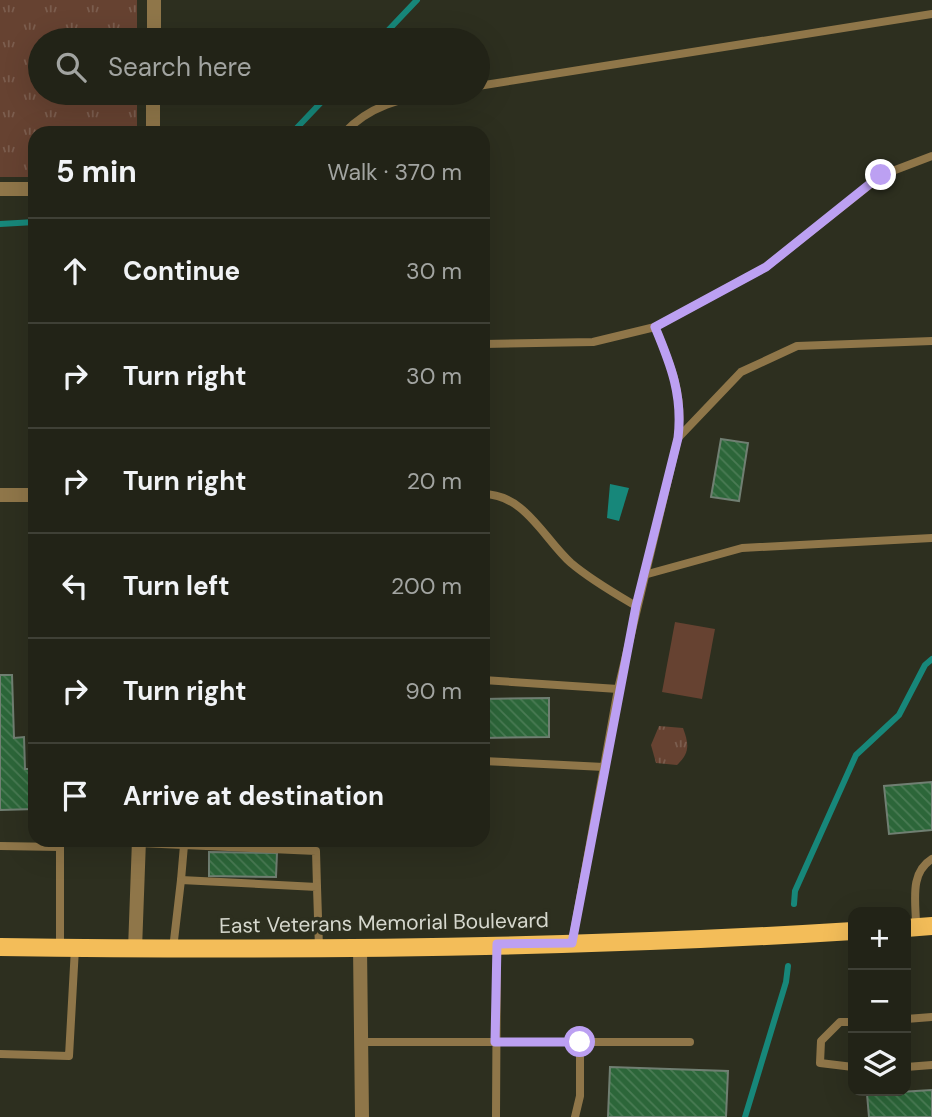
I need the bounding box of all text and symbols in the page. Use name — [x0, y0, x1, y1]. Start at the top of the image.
search box — [28, 28, 490, 105]
icon: search — [52, 48, 90, 86]
text: Search here — [108, 50, 251, 84]
text: 5 min — [56, 152, 137, 191]
text: Walk · 370 m — [327, 157, 462, 187]
route end — [865, 159, 896, 190]
icon: ahead — [56, 252, 94, 290]
text: Continue — [123, 254, 240, 288]
text: 30 m — [406, 256, 462, 286]
icon: right — [56, 357, 94, 395]
text: Turn right — [123, 359, 247, 393]
text: 30 m — [406, 361, 462, 391]
icon: right — [56, 462, 94, 500]
text: Turn right — [123, 464, 247, 498]
text: 20 m — [407, 466, 462, 496]
icon: left — [56, 567, 94, 605]
text: Turn left — [123, 569, 230, 603]
text: 200 m — [391, 571, 462, 601]
icon: right — [56, 672, 94, 710]
text: Turn right — [123, 674, 247, 708]
text: 90 m — [405, 676, 462, 706]
icon: arrive — [56, 777, 94, 815]
text: Arrive at destination — [123, 779, 384, 813]
street label: East Veterans Memorial Boulevard — [219, 906, 549, 940]
map controls — [848, 907, 911, 1096]
button: + — [848, 907, 911, 970]
button: − — [848, 970, 911, 1033]
route start — [564, 1026, 595, 1057]
button: layers — [848, 1033, 911, 1096]

